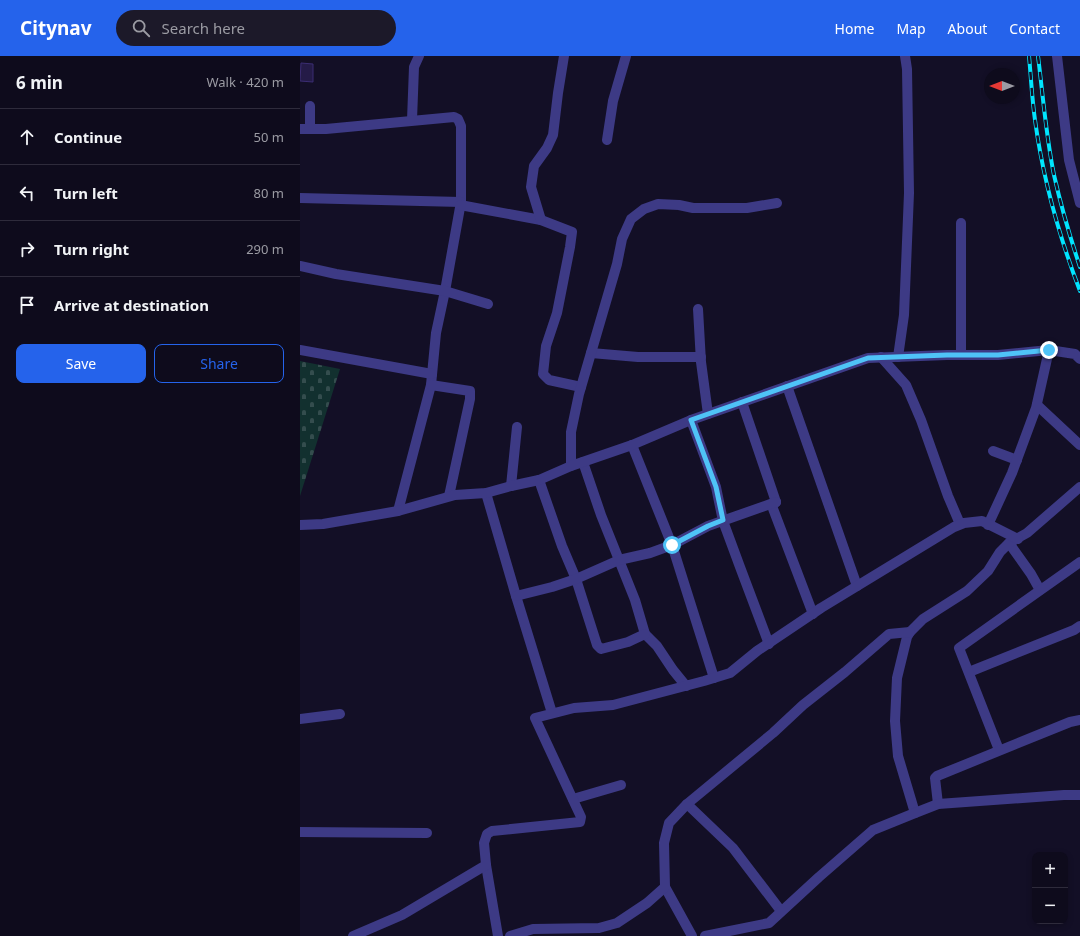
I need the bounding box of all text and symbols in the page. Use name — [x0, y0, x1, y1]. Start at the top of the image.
search box — [116, 10, 396, 46]
text: Citynav — [20, 15, 92, 41]
icon: search — [130, 17, 152, 39]
text: Search here — [162, 18, 245, 38]
text: Home — [835, 19, 874, 38]
text: Map — [896, 19, 926, 38]
text: About — [948, 19, 987, 38]
text: Contact — [1009, 19, 1060, 38]
north arrow — [984, 68, 1020, 104]
text: 6 min — [16, 71, 63, 94]
text: Walk · 420 m — [206, 73, 284, 91]
icon: ahead — [16, 126, 38, 148]
text: Continue — [54, 127, 122, 147]
text: 50 m — [254, 128, 284, 146]
icon: left — [16, 182, 38, 204]
text: Turn left — [54, 183, 118, 203]
text: 80 m — [254, 184, 284, 202]
icon: right — [16, 238, 38, 260]
text: Turn right — [54, 239, 129, 259]
text: 290 m — [246, 240, 284, 258]
icon: arrive — [16, 294, 38, 316]
text: Arrive at destination — [54, 295, 209, 315]
route end — [1040, 341, 1058, 359]
button: Save — [16, 344, 146, 383]
button: Share — [154, 344, 284, 383]
route start — [663, 536, 681, 554]
map controls — [1032, 852, 1068, 924]
button: + — [1032, 852, 1068, 888]
button: − — [1032, 888, 1068, 924]

